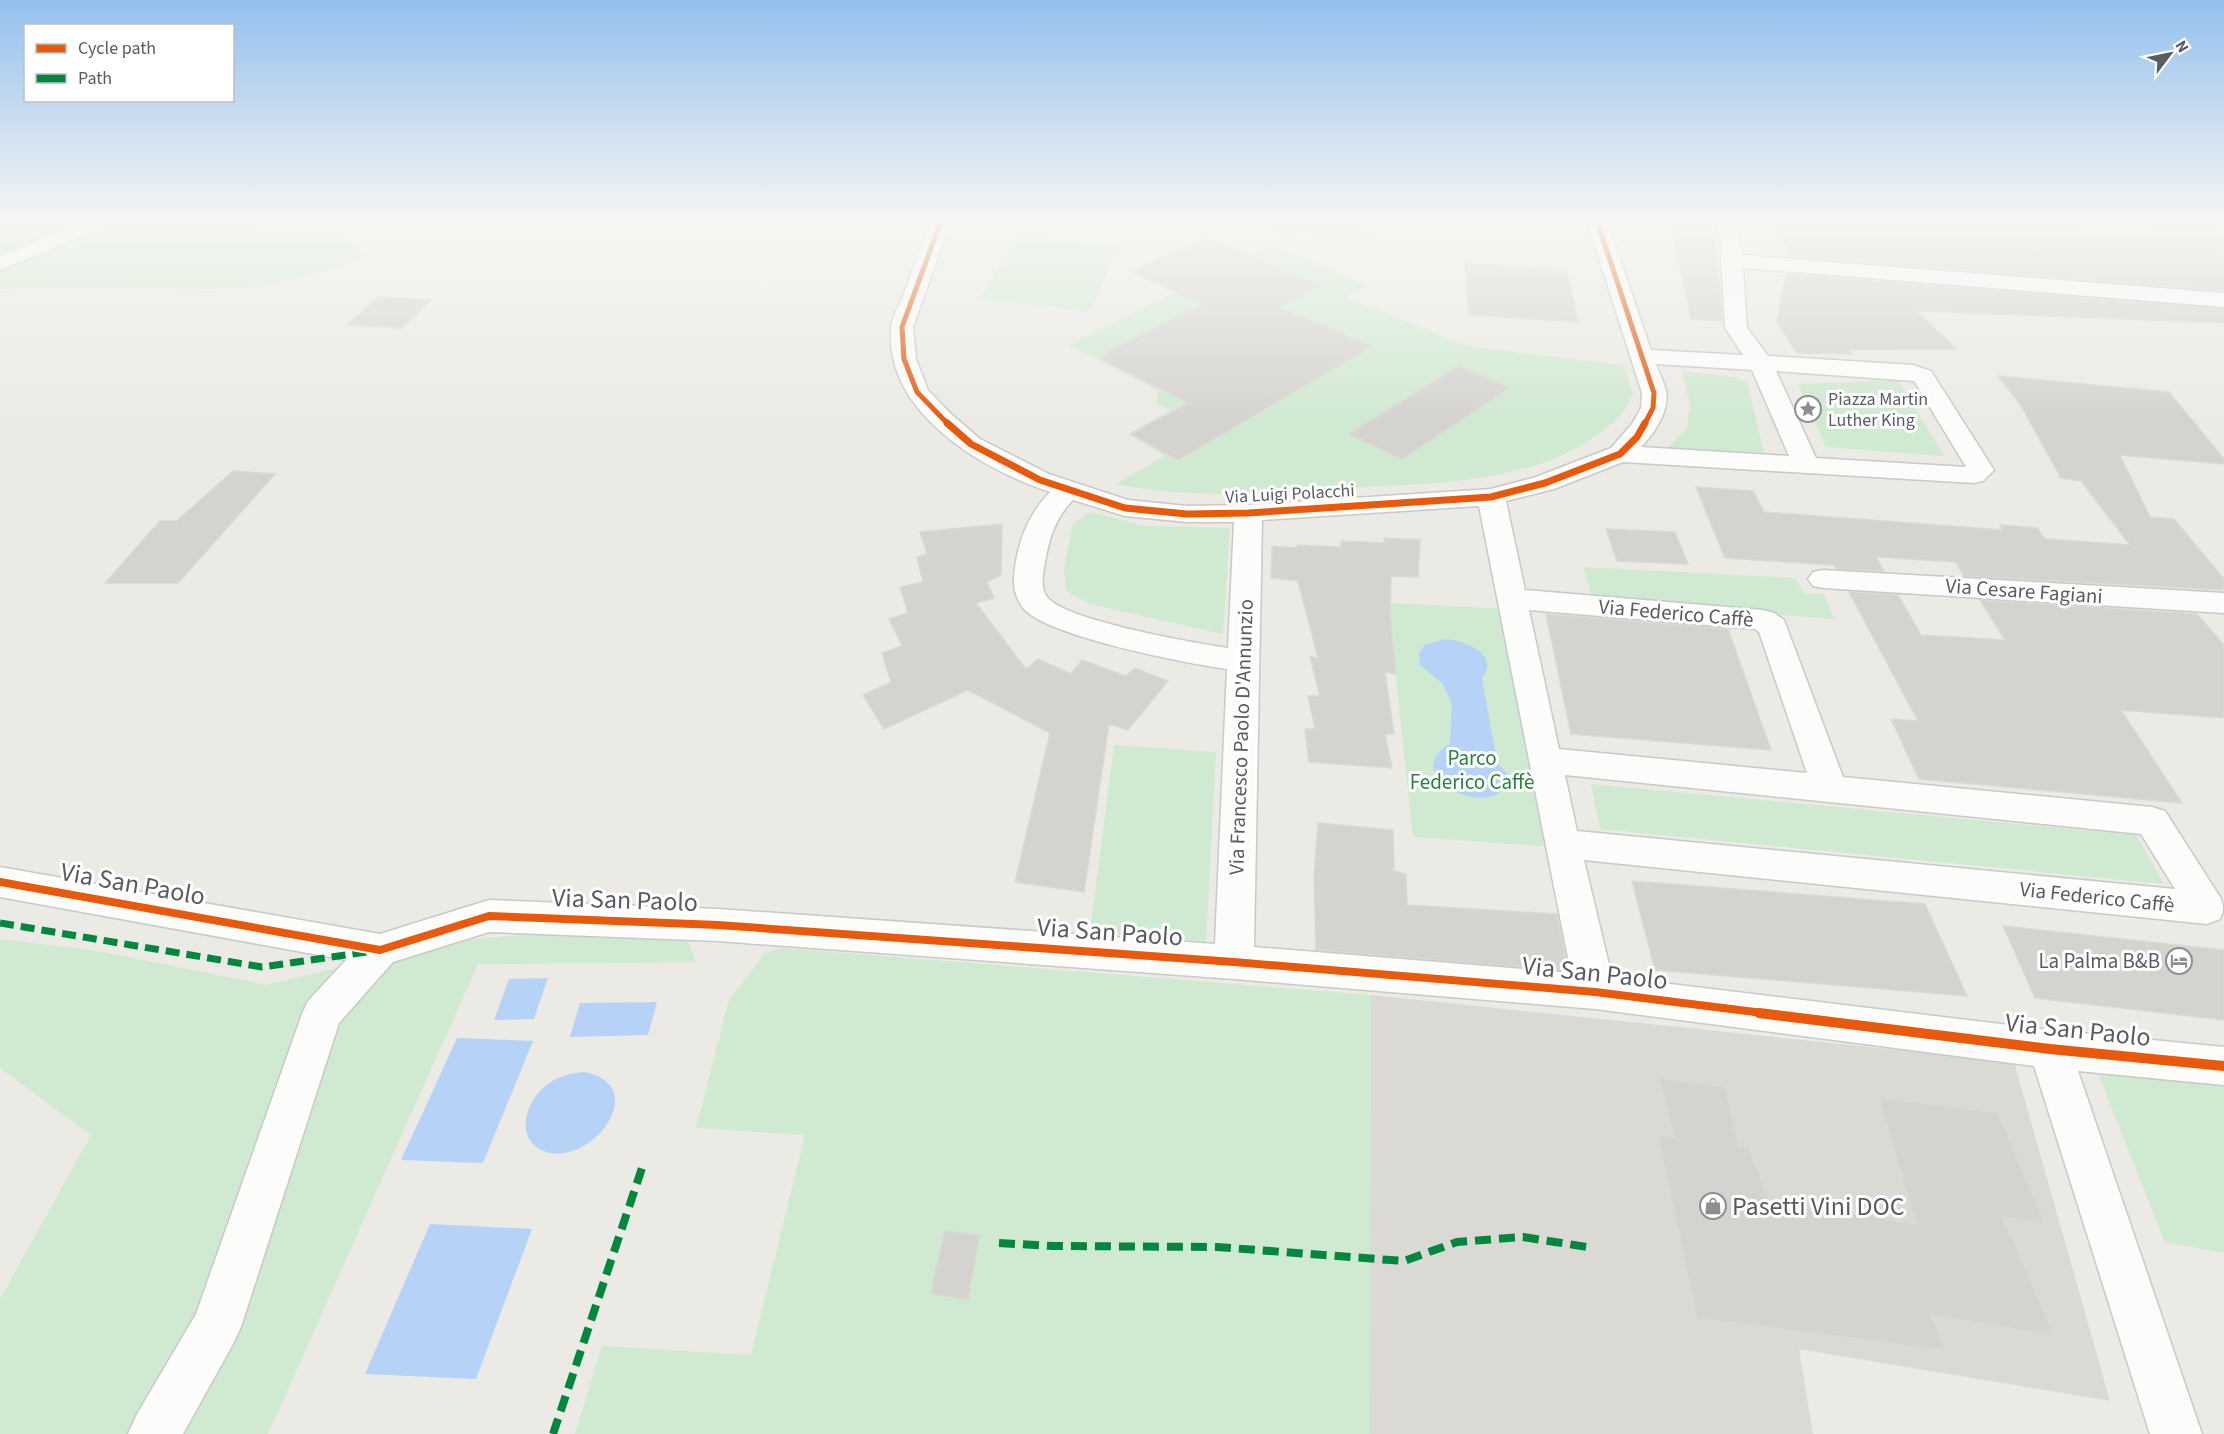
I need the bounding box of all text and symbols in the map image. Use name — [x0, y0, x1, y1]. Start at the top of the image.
legend — [24, 24, 234, 102]
north arrow — [2140, 24, 2200, 84]
text: Cycle path — [78, 36, 156, 61]
text: N — [2170, 36, 2194, 57]
text: Path — [78, 66, 112, 91]
place label: Piazza Martin Luther King — [1828, 387, 1928, 433]
place icon: Piazza Martin Luther King — [1793, 394, 1823, 424]
street label: Via Luigi Polacchi — [1225, 478, 1355, 510]
street label: Via Cesare Fagiani — [1944, 571, 2104, 611]
street label: Via Federico Caffè — [1597, 591, 1755, 635]
street label: Via Francesco Paolo D'Annunzio — [1221, 598, 1261, 876]
park label: Parco Federico Caffè — [1410, 743, 1534, 797]
street label: Via San Paolo — [58, 853, 208, 915]
street label: Via Federico Caffè — [2018, 874, 2176, 920]
street label: Via San Paolo — [551, 879, 699, 921]
street label: Via San Paolo — [1036, 908, 1184, 956]
place label: La Palma B&B — [2038, 946, 2160, 976]
hotel icon: La Palma B&B — [2164, 946, 2194, 976]
street label: Via San Paolo — [1520, 947, 1670, 999]
street label: Via San Paolo — [2003, 1004, 2153, 1056]
place label: Pasetti Vini DOC — [1732, 1188, 1905, 1225]
shop icon: Pasetti Vini DOC — [1698, 1191, 1728, 1221]

